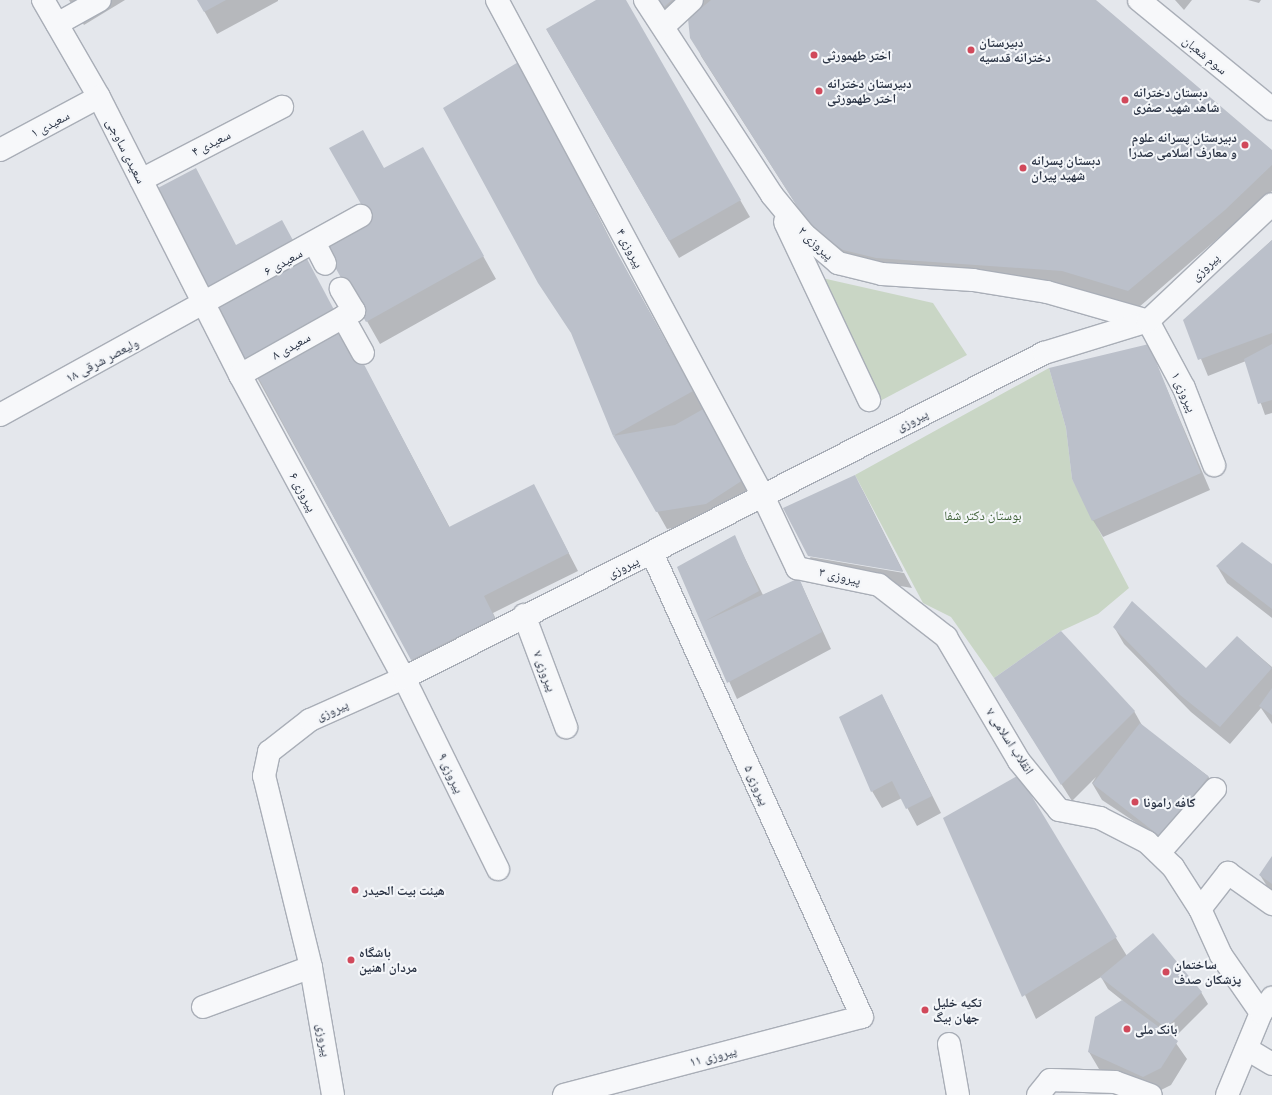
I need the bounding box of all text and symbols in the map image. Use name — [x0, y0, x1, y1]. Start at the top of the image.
street label: سوم شعبان — [1180, 32, 1230, 78]
place label: دبیرستان دخترانه قدسیه — [979, 35, 1051, 66]
marker: دبیرستان دخترانه قدسیه — [966, 45, 976, 55]
place label: اختر طهمورثی — [822, 47, 891, 63]
marker: اختر طهمورثی — [809, 50, 819, 60]
place label: دبیرستان دخترانه اختر طهمورثی — [827, 76, 912, 107]
place label: دبستان دخترانه شاهد شهید صفری — [1133, 85, 1219, 116]
marker: دبیرستان دخترانه اختر طهمورثی — [814, 86, 824, 96]
marker: دبستان دخترانه شاهد شهید صفری — [1120, 95, 1130, 105]
street label: سعیدی ۱ — [28, 107, 72, 141]
street label: سعیدی ساوجی — [103, 116, 149, 186]
street label: سعیدی ۴ — [189, 127, 233, 159]
place label: دبیرستان پسرانه علوم و معارف اسلامی صدرا — [1128, 130, 1237, 161]
marker: دبیرستان پسرانه علوم و معارف اسلامی صدرا — [1240, 140, 1250, 150]
place label: دبستان پسرانه شهید پیران — [1031, 153, 1101, 184]
marker: دبستان پسرانه شهید پیران — [1018, 163, 1028, 173]
street label: پیروزی ۲ — [795, 223, 837, 263]
street label: پیروزی ۴ — [613, 226, 647, 270]
street label: سعیدی ۶ — [261, 245, 305, 279]
street label: پیروزی — [1187, 250, 1223, 284]
street label: سعیدی ۸ — [269, 329, 313, 363]
street label: ولیعصر شرقی ۱۸ — [63, 334, 141, 386]
street label: پیروزی ۱ — [1168, 369, 1200, 415]
street label: پیروزی — [894, 405, 930, 435]
street label: پیروزی ۶ — [286, 470, 320, 514]
park label: بوستان دکتر شفا — [944, 507, 1022, 523]
street label: پیروزی — [605, 553, 641, 581]
street label: پیروزی ۳ — [818, 564, 862, 588]
street label: پیروزی ۷ — [530, 648, 560, 694]
street label: پیروزی — [314, 696, 350, 724]
street label: انقلاب اسلامی ۷ — [983, 705, 1037, 777]
street label: پیروزی ۹ — [435, 751, 467, 795]
street label: پیروزی ۵ — [741, 762, 773, 808]
place label: کافه رامونا — [1143, 794, 1196, 810]
marker: کافه رامونا — [1130, 797, 1140, 807]
place label: هیئت بیت الحیدر — [363, 882, 445, 898]
marker: هیئت بیت الحیدر — [350, 885, 360, 895]
place label: باشگاه مردان اهنین — [359, 945, 417, 976]
marker: باشگاه مردان اهنین — [346, 955, 356, 965]
place label: ساختمان پزشکان صدف — [1174, 957, 1241, 988]
marker: ساختمان پزشکان صدف — [1161, 967, 1171, 977]
place label: تکیه خلیل جهان بیگ — [933, 995, 982, 1026]
marker: تکیه خلیل جهان بیگ — [920, 1005, 930, 1015]
place label: بانک ملی — [1135, 1021, 1177, 1037]
street label: پیروزی — [313, 1022, 335, 1058]
marker: بانک ملی — [1122, 1024, 1132, 1034]
street label: پیروزی ۱۱ — [688, 1042, 738, 1070]

